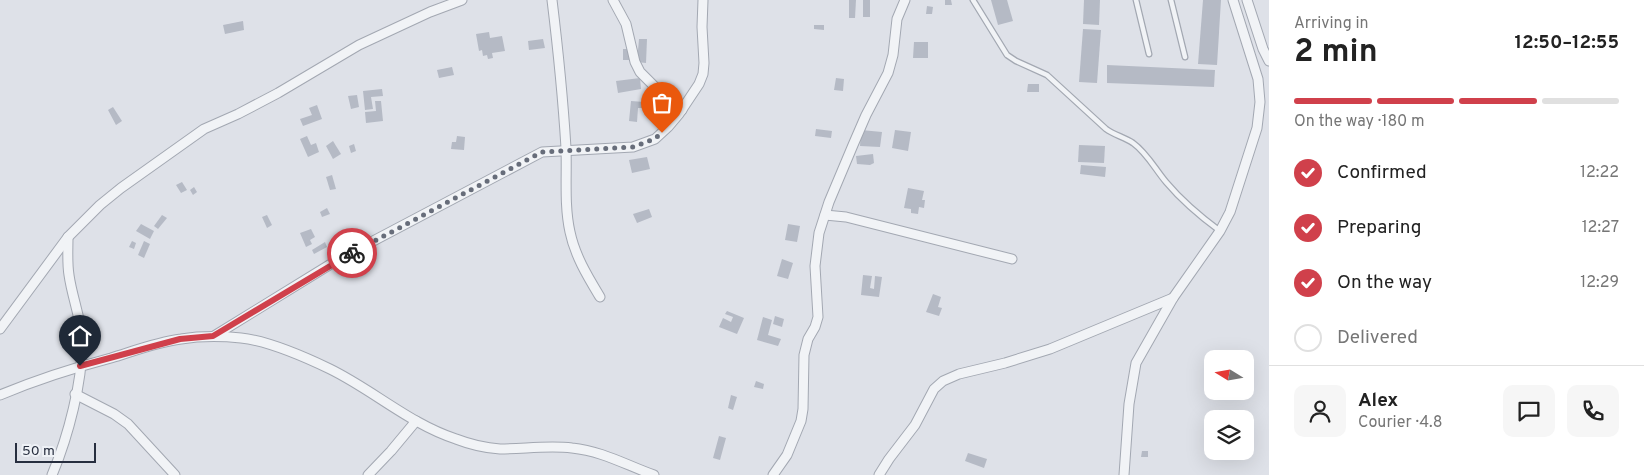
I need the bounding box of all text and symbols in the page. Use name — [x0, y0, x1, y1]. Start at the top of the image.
text: Arriving in — [1294, 14, 1369, 34]
text: 12:50–12:55 — [1515, 31, 1619, 55]
text: 2 min — [1294, 33, 1378, 73]
pin — [641, 82, 683, 133]
icon: bag — [648, 89, 676, 117]
text: On the way · 180 m — [1294, 112, 1425, 132]
icon: check — [1294, 159, 1322, 187]
text: Confirmed — [1337, 161, 1427, 185]
text: 12:22 — [1580, 163, 1619, 183]
icon: check — [1294, 214, 1322, 242]
text: Preparing — [1337, 216, 1421, 240]
text: 12:27 — [1582, 218, 1619, 238]
courier — [327, 228, 377, 278]
icon: bike — [338, 239, 366, 267]
icon: check — [1294, 269, 1322, 297]
text: On the way — [1337, 271, 1432, 295]
text: 12:29 — [1580, 273, 1619, 293]
pin — [59, 315, 101, 366]
icon: home — [66, 322, 94, 350]
text: Delivered — [1337, 326, 1418, 350]
north arrow — [1204, 350, 1254, 400]
map controls — [1204, 350, 1254, 460]
button: person — [1294, 385, 1346, 437]
button: chat — [1503, 385, 1555, 437]
button: phone — [1567, 385, 1619, 437]
text: Alex — [1358, 389, 1398, 413]
button: layers — [1204, 410, 1254, 460]
text: Courier · 4.8 — [1358, 413, 1442, 433]
scale bar — [15, 440, 96, 463]
text: 50 m — [22, 443, 55, 460]

